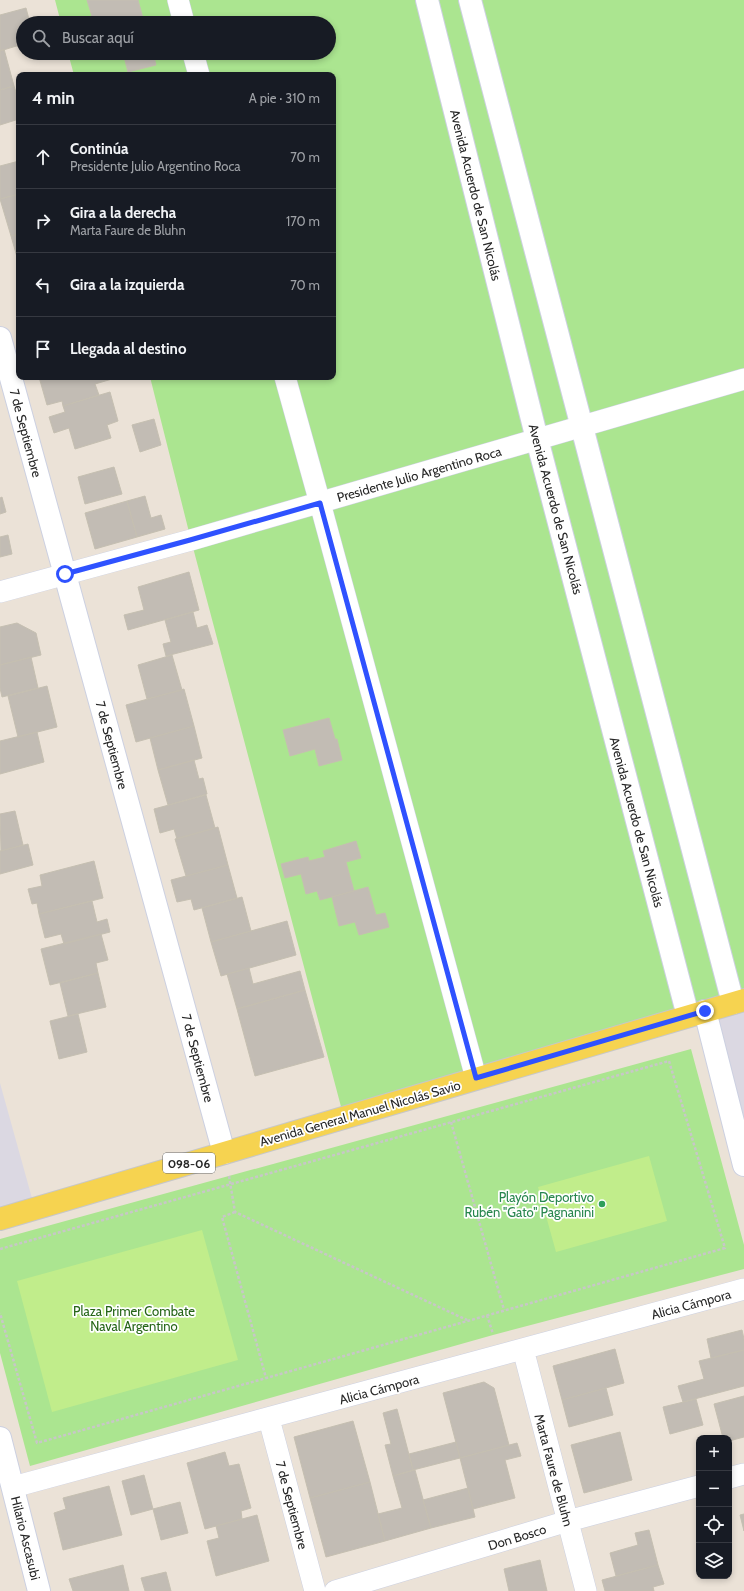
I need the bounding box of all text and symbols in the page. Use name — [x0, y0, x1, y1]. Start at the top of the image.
search box — [16, 16, 336, 60]
icon: search — [30, 27, 52, 49]
text: Buscar aquí — [62, 29, 134, 47]
text: 4 min — [32, 88, 75, 108]
text: A pie · 310 m — [249, 90, 320, 106]
street label: Avenida Acuerdo de San Nicolás — [447, 108, 505, 283]
text: Continúa — [70, 140, 128, 158]
icon: ahead — [32, 146, 54, 168]
text: 70 m — [290, 149, 320, 165]
text: Presidente Julio Argentino Roca — [70, 158, 241, 174]
text: Gira a la derecha — [70, 204, 176, 222]
icon: right — [32, 210, 54, 232]
text: 170 m — [286, 213, 320, 229]
text: Marta Faure de Bluhn — [70, 222, 186, 238]
icon: left — [32, 274, 54, 296]
text: Gira a la izquierda — [70, 276, 184, 294]
text: 70 m — [290, 277, 320, 293]
icon: arrive — [32, 338, 54, 360]
text: Llegada al destino — [70, 340, 186, 358]
street label: 7 de Septiembre — [7, 387, 46, 479]
street label: Avenida Acuerdo de San Nicolás — [526, 422, 587, 596]
street label: Presidente Julio Argentino Roca — [335, 443, 504, 505]
route start — [56, 565, 74, 583]
street label: 7 de Septiembre — [93, 699, 132, 791]
street label: Avenida Acuerdo de San Nicolás — [607, 735, 668, 909]
route end — [696, 1002, 714, 1020]
street label: 7 de Septiembre — [179, 1012, 218, 1104]
street label: Avenida General Manuel Nicolás Savio — [258, 1077, 462, 1149]
road number: 098-06 — [163, 1153, 215, 1173]
place label: Playón Deportivo Rubén "Gato" Pagnanini — [465, 1189, 594, 1220]
marker: Playón Deportivo Rubén "Gato" Pagnanini — [597, 1199, 607, 1209]
street label: Alicia Cámpora — [649, 1285, 733, 1322]
park label: Plaza Primer Combate Naval Argentino — [73, 1303, 195, 1334]
street label: Alicia Cámpora — [337, 1370, 421, 1407]
street label: Marta Faure de Bluhn — [531, 1412, 577, 1528]
map controls — [696, 1435, 732, 1579]
button: + — [696, 1435, 732, 1471]
street label: 7 de Septiembre — [273, 1459, 312, 1551]
button: − — [696, 1471, 732, 1507]
street label: Hilario Ascasubi — [8, 1494, 44, 1582]
button: locate — [696, 1507, 732, 1543]
street label: Don Bosco — [486, 1521, 548, 1553]
button: layers — [696, 1543, 732, 1579]

